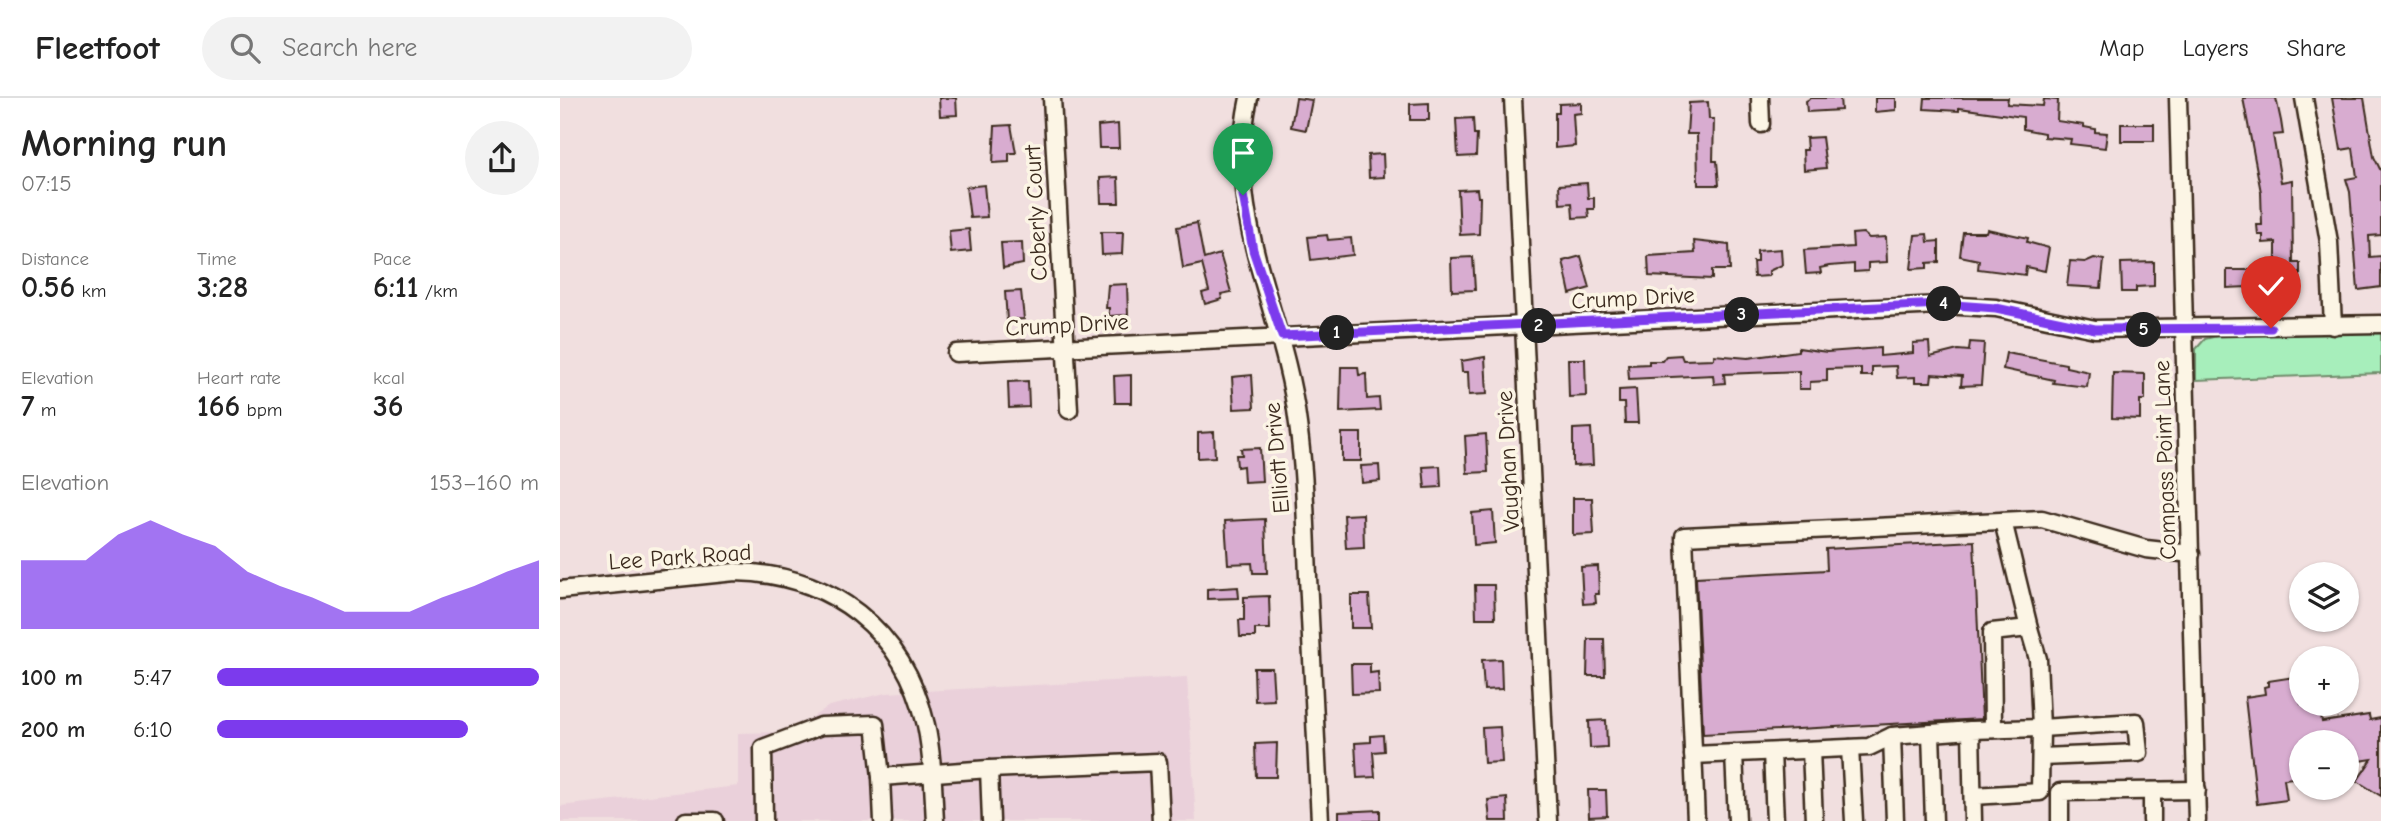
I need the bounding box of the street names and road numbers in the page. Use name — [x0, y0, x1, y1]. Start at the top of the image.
street label: Coberly Court — [1019, 143, 1053, 282]
street label: Crump Drive — [1571, 281, 1695, 315]
street label: Crump Drive — [1005, 308, 1129, 342]
street label: Compass Point Lane — [2148, 360, 2182, 560]
street label: Vaughan Drive — [1491, 390, 1525, 532]
street label: Elliott Drive — [1259, 401, 1295, 515]
street label: Lee Park Road — [608, 539, 752, 575]

